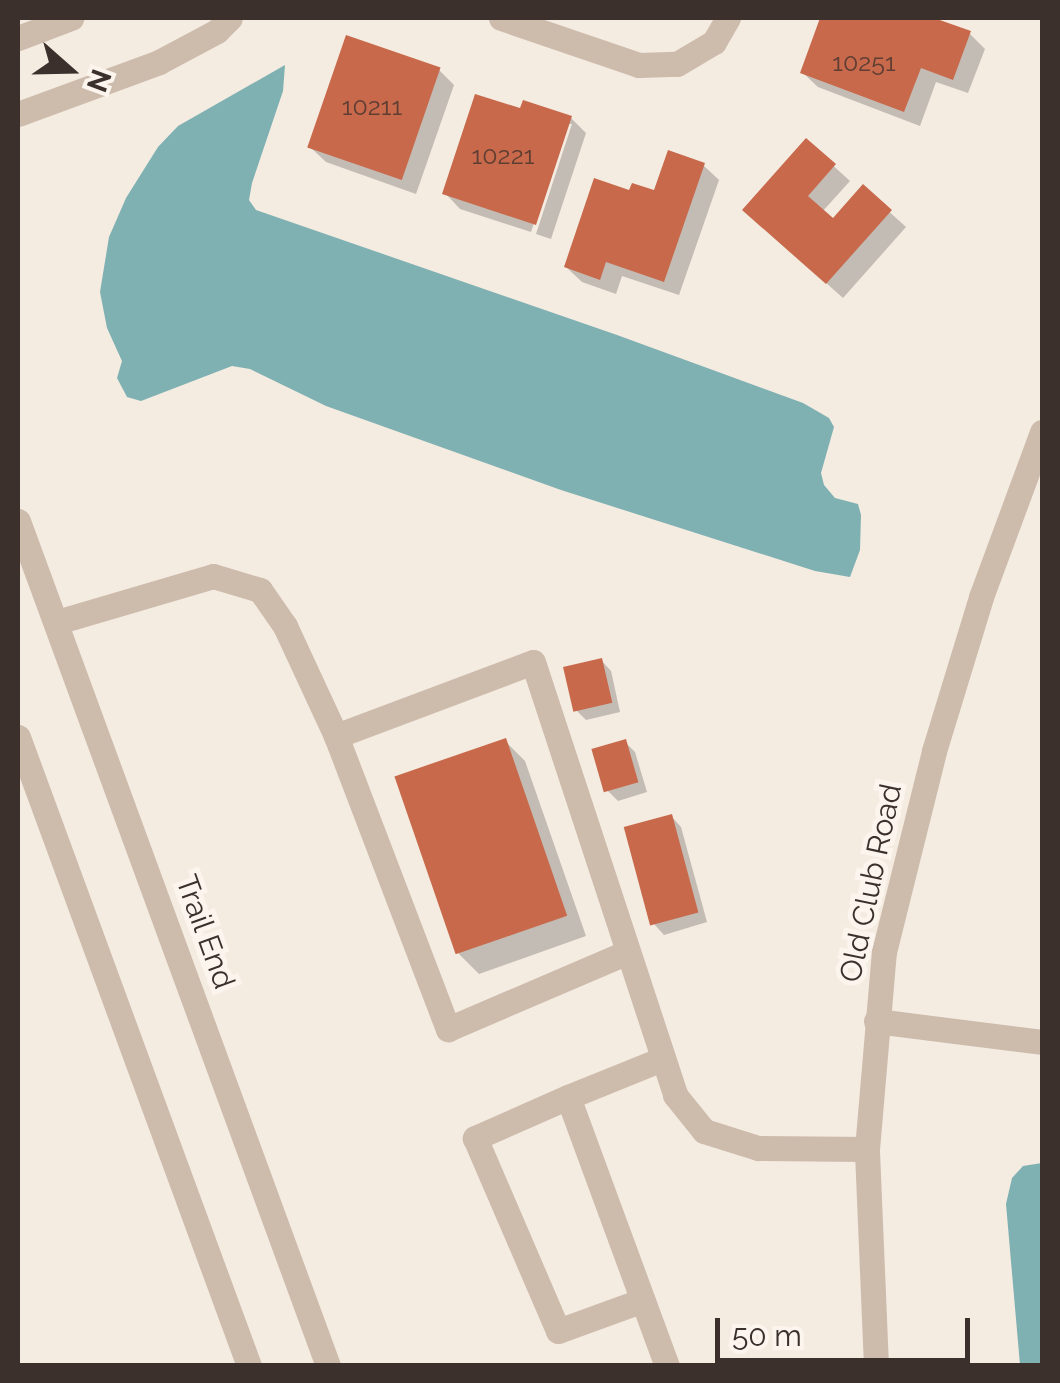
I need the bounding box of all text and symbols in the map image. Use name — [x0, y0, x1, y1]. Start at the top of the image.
north arrow — [20, 20, 120, 120]
house number: 10251 — [832, 47, 896, 77]
text: N — [80, 65, 118, 96]
house number: 10211 — [342, 91, 402, 121]
house number: 10221 — [472, 140, 534, 170]
street label: Old Club Road — [832, 781, 910, 985]
street label: Trail End — [168, 870, 242, 994]
scale bar — [720, 1298, 975, 1360]
text: 50 m — [732, 1318, 802, 1353]

